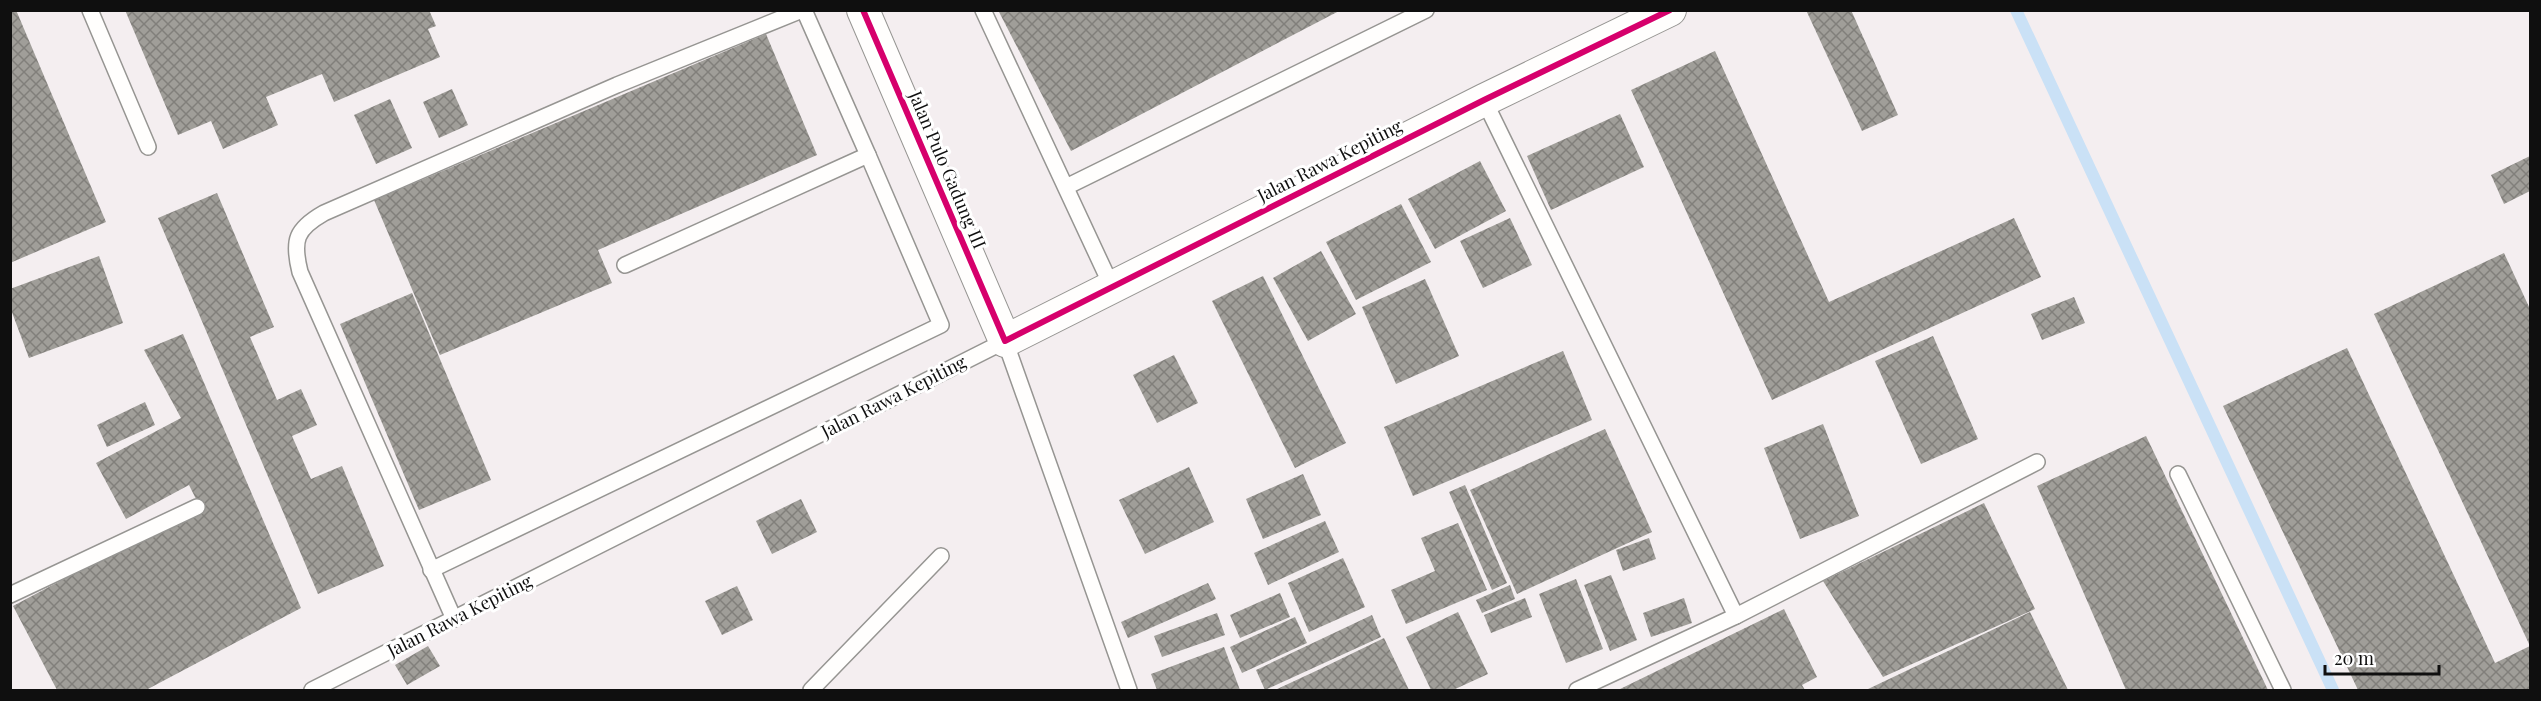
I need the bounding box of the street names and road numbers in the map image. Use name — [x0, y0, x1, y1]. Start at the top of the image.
street label: Jalan Pulo Gadung III — [903, 86, 992, 252]
street label: Jalan Rawa Kepiting — [1252, 113, 1407, 207]
street label: Jalan Rawa Kepiting — [816, 349, 971, 443]
street label: Jalan Rawa Kepiting — [382, 568, 537, 662]

